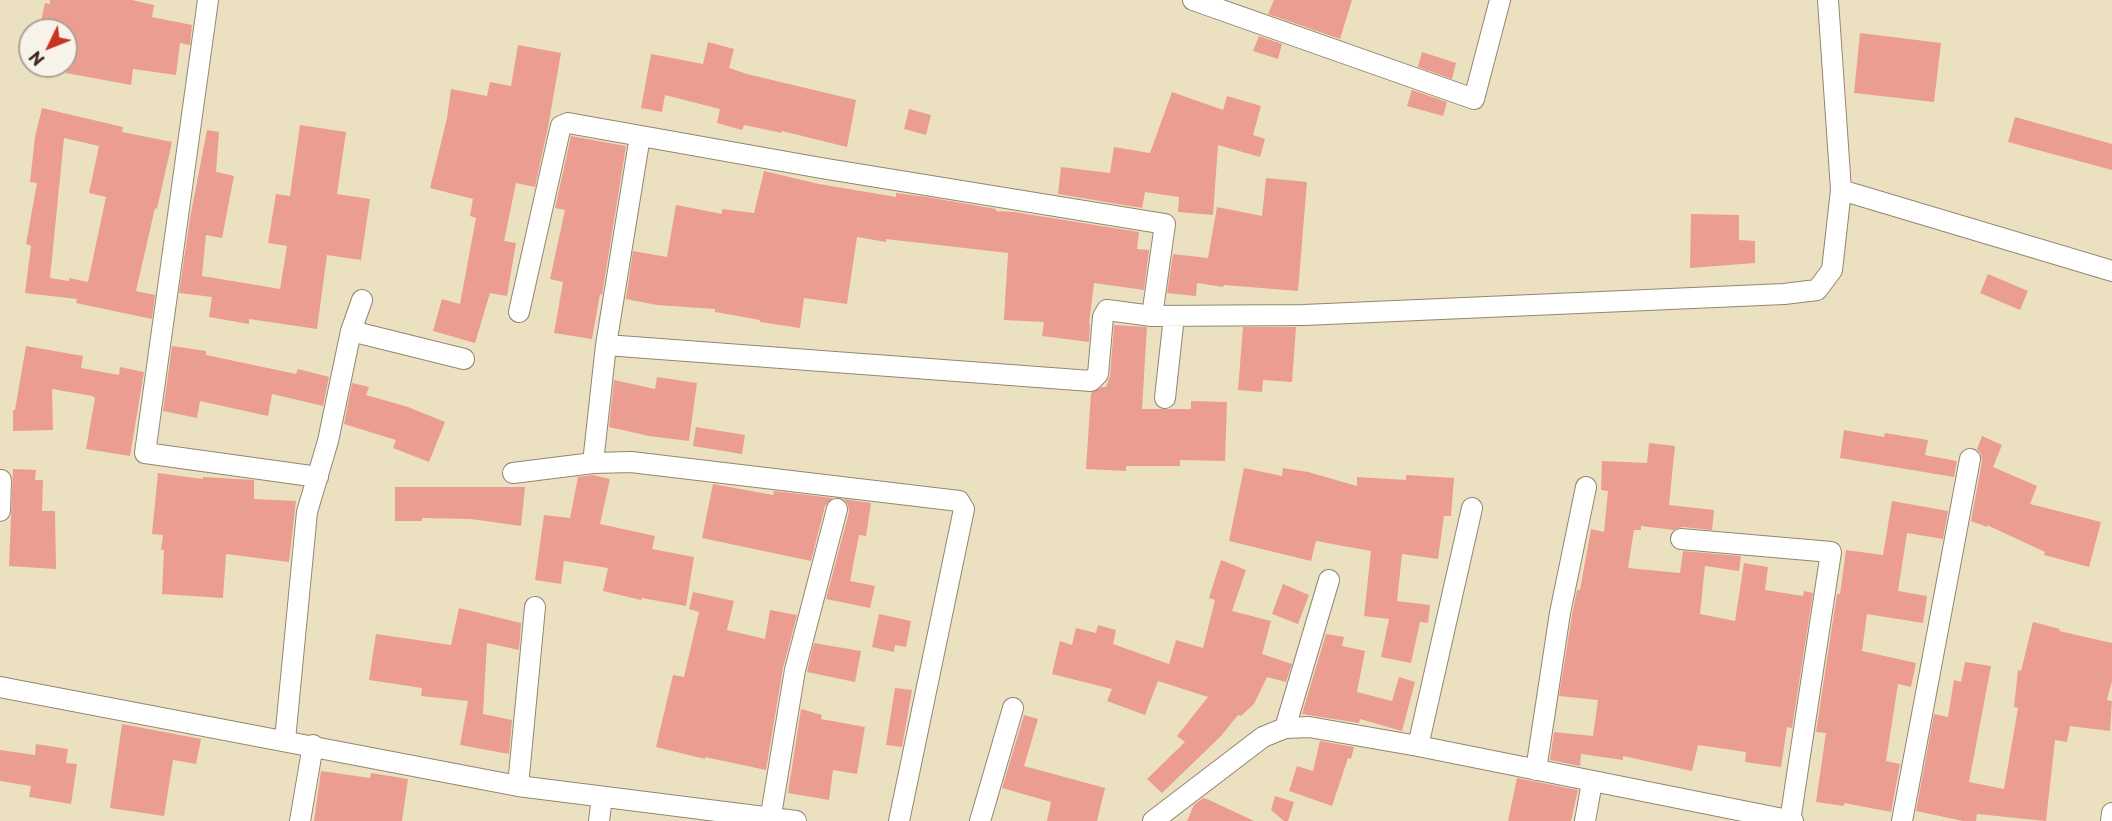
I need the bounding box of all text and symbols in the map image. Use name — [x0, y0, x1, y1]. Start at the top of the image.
north arrow — [18, 18, 78, 78]
text: N — [23, 46, 49, 72]

